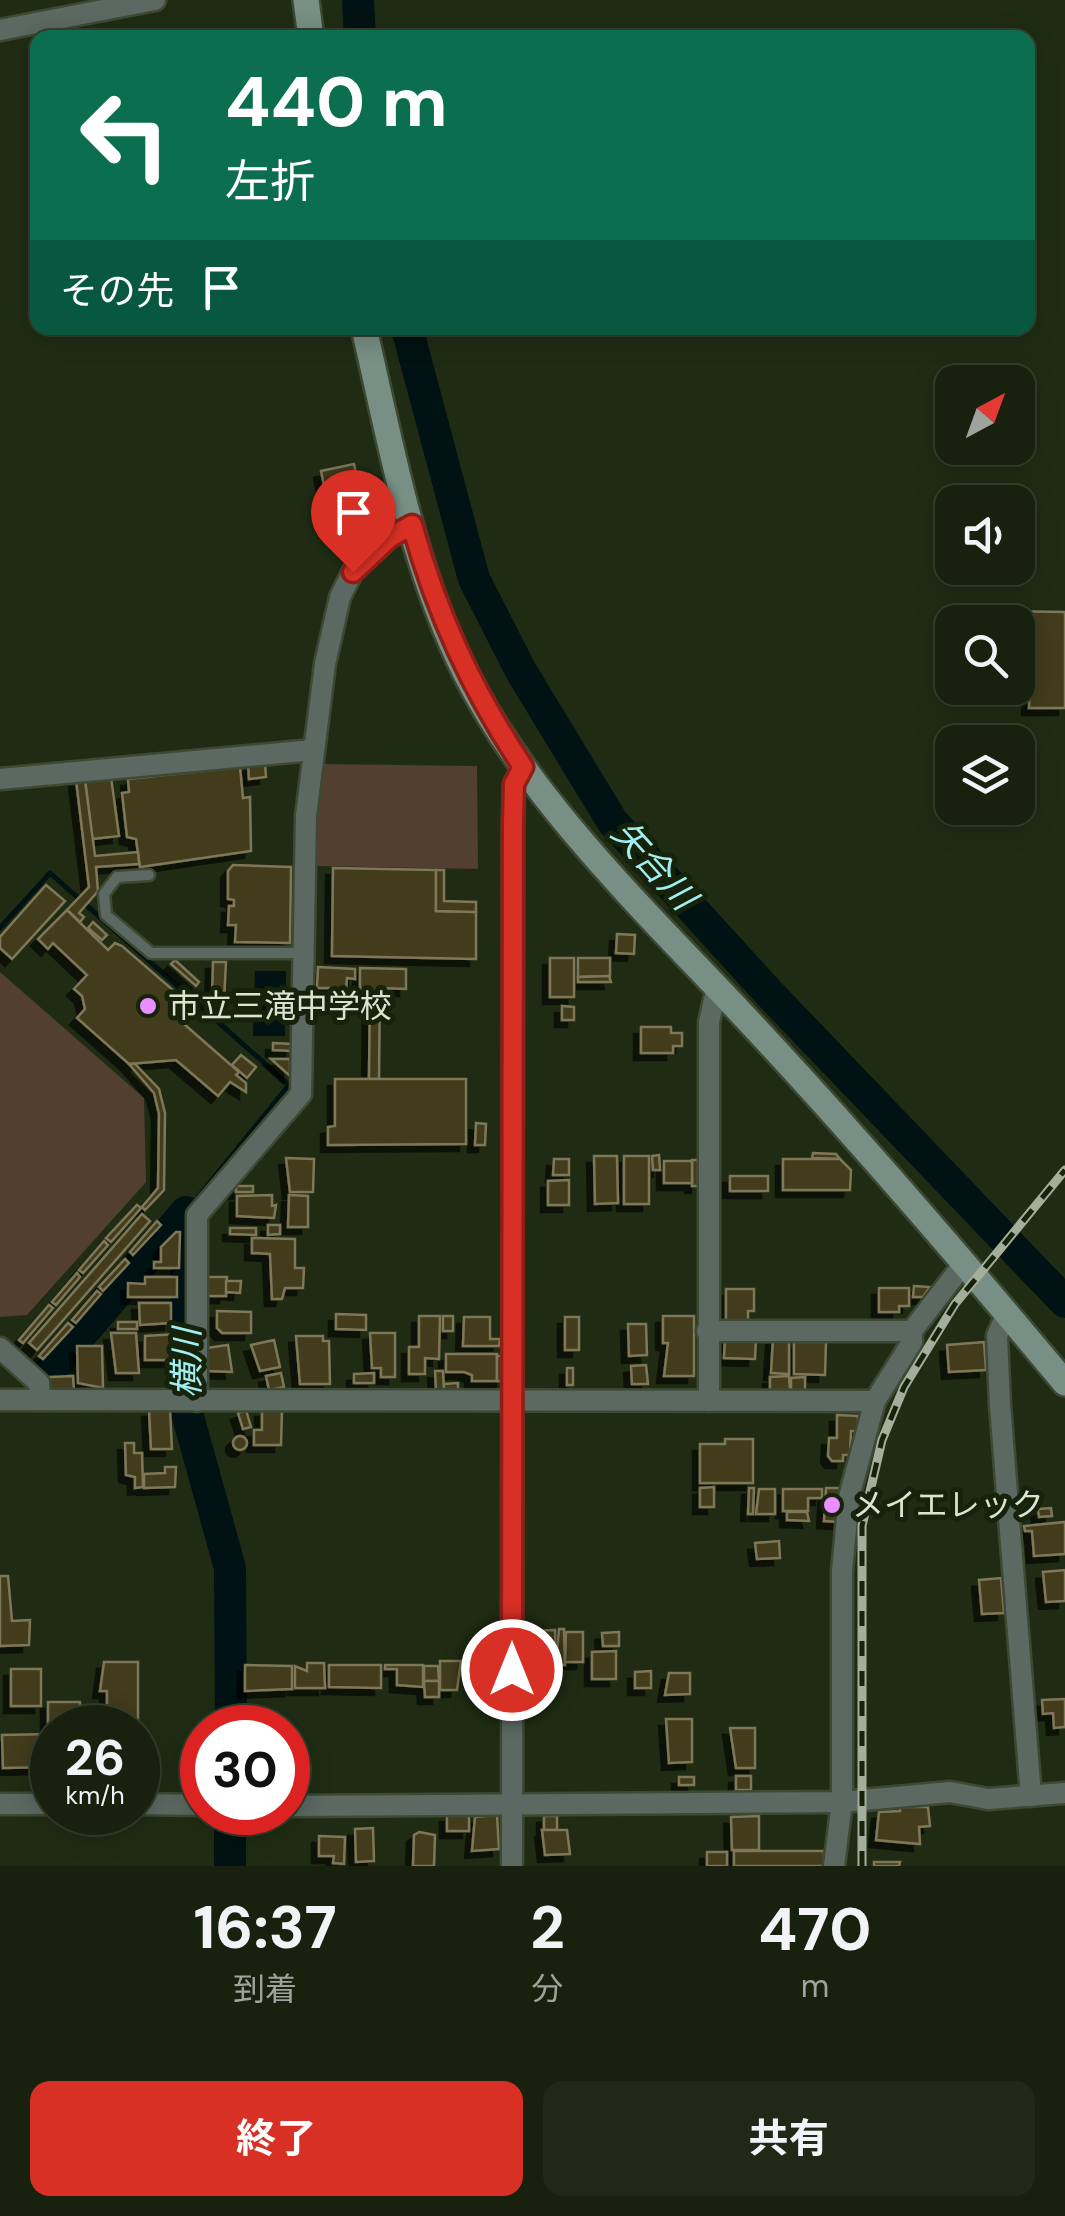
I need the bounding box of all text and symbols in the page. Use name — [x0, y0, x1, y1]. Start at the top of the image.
text: 440 m — [225, 57, 448, 148]
icon: left — [60, 70, 190, 200]
text: 左折 — [225, 152, 315, 211]
icon: arrive — [194, 260, 249, 315]
text: その先 — [60, 266, 174, 316]
north arrow — [935, 365, 1035, 465]
map controls — [935, 365, 1035, 825]
pin — [311, 470, 396, 573]
icon: arrive — [326, 485, 381, 540]
button: sound — [935, 485, 1035, 585]
button: search — [935, 605, 1035, 705]
button: layers — [935, 725, 1035, 825]
water label: 矢合川 — [602, 811, 709, 922]
place label: 市立三滝中学校 — [168, 985, 392, 1027]
marker: 市立三滝中学校 — [137, 995, 159, 1017]
water label: 横川 — [164, 1324, 210, 1398]
place label: メイエレック — [852, 1484, 1044, 1526]
marker: メイエレック — [821, 1494, 843, 1516]
position arrow — [460, 1618, 564, 1722]
speed limit sign: 30 — [180, 1705, 310, 1835]
text: 26 — [65, 1725, 125, 1791]
text: km/h — [65, 1779, 125, 1812]
text: 16:37 — [194, 1888, 337, 1967]
text: 2 — [530, 1888, 565, 1967]
text: 470 — [758, 1890, 871, 1969]
text: m — [801, 1965, 829, 2007]
text: 到着 — [233, 1968, 297, 2010]
text: 分 — [531, 1968, 563, 2010]
button: 終了 — [30, 2081, 523, 2196]
button: 共有 — [543, 2081, 1035, 2196]

